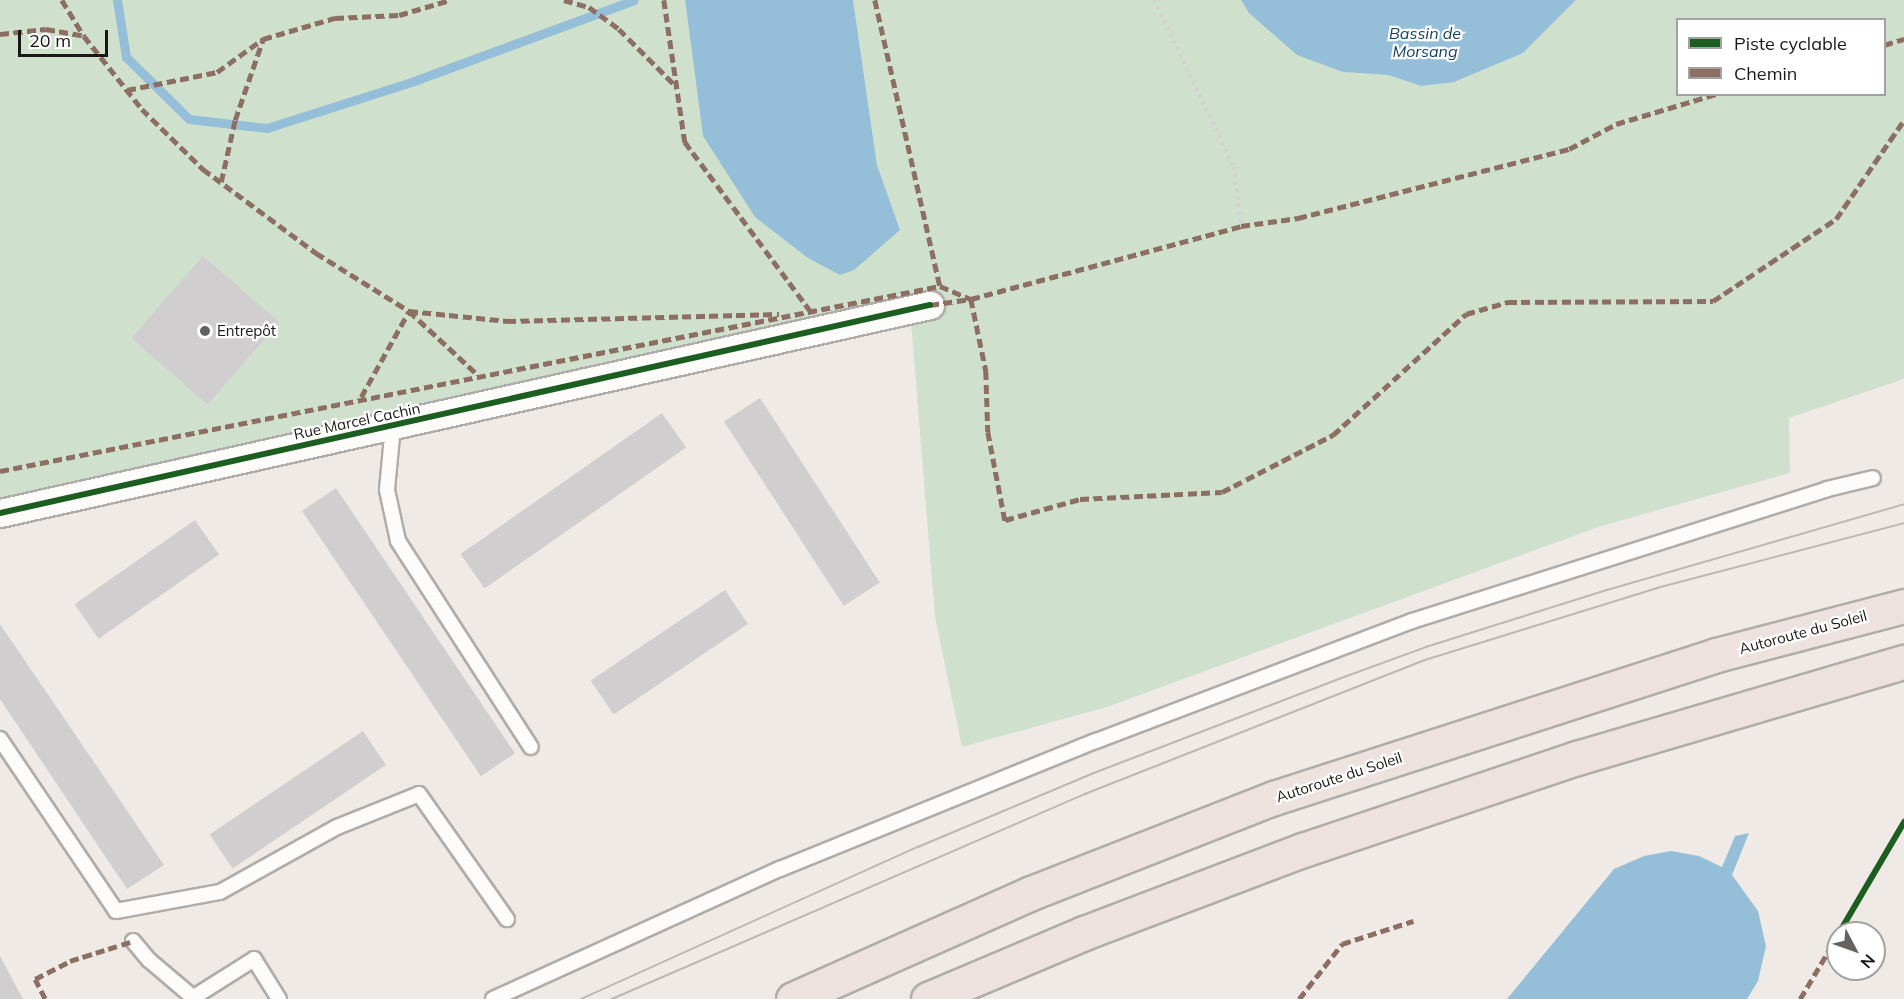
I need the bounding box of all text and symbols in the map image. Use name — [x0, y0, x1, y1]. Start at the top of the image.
scale bar — [21, 18, 111, 56]
legend — [1676, 18, 1886, 96]
water label: Bassin de Morsang — [1389, 23, 1461, 61]
text: 20 m — [29, 29, 71, 52]
text: Piste cyclable — [1734, 32, 1847, 55]
text: Chemin — [1734, 62, 1797, 85]
place label: Entrepôt — [217, 322, 276, 340]
marker: Entrepôt — [198, 324, 212, 338]
street label: Rue Marcel Cachin — [292, 399, 422, 443]
street label: Autoroute du Soleil — [1737, 606, 1869, 658]
street label: Autoroute du Soleil — [1274, 748, 1404, 806]
north arrow — [1826, 921, 1886, 981]
text: N — [1857, 950, 1880, 973]

